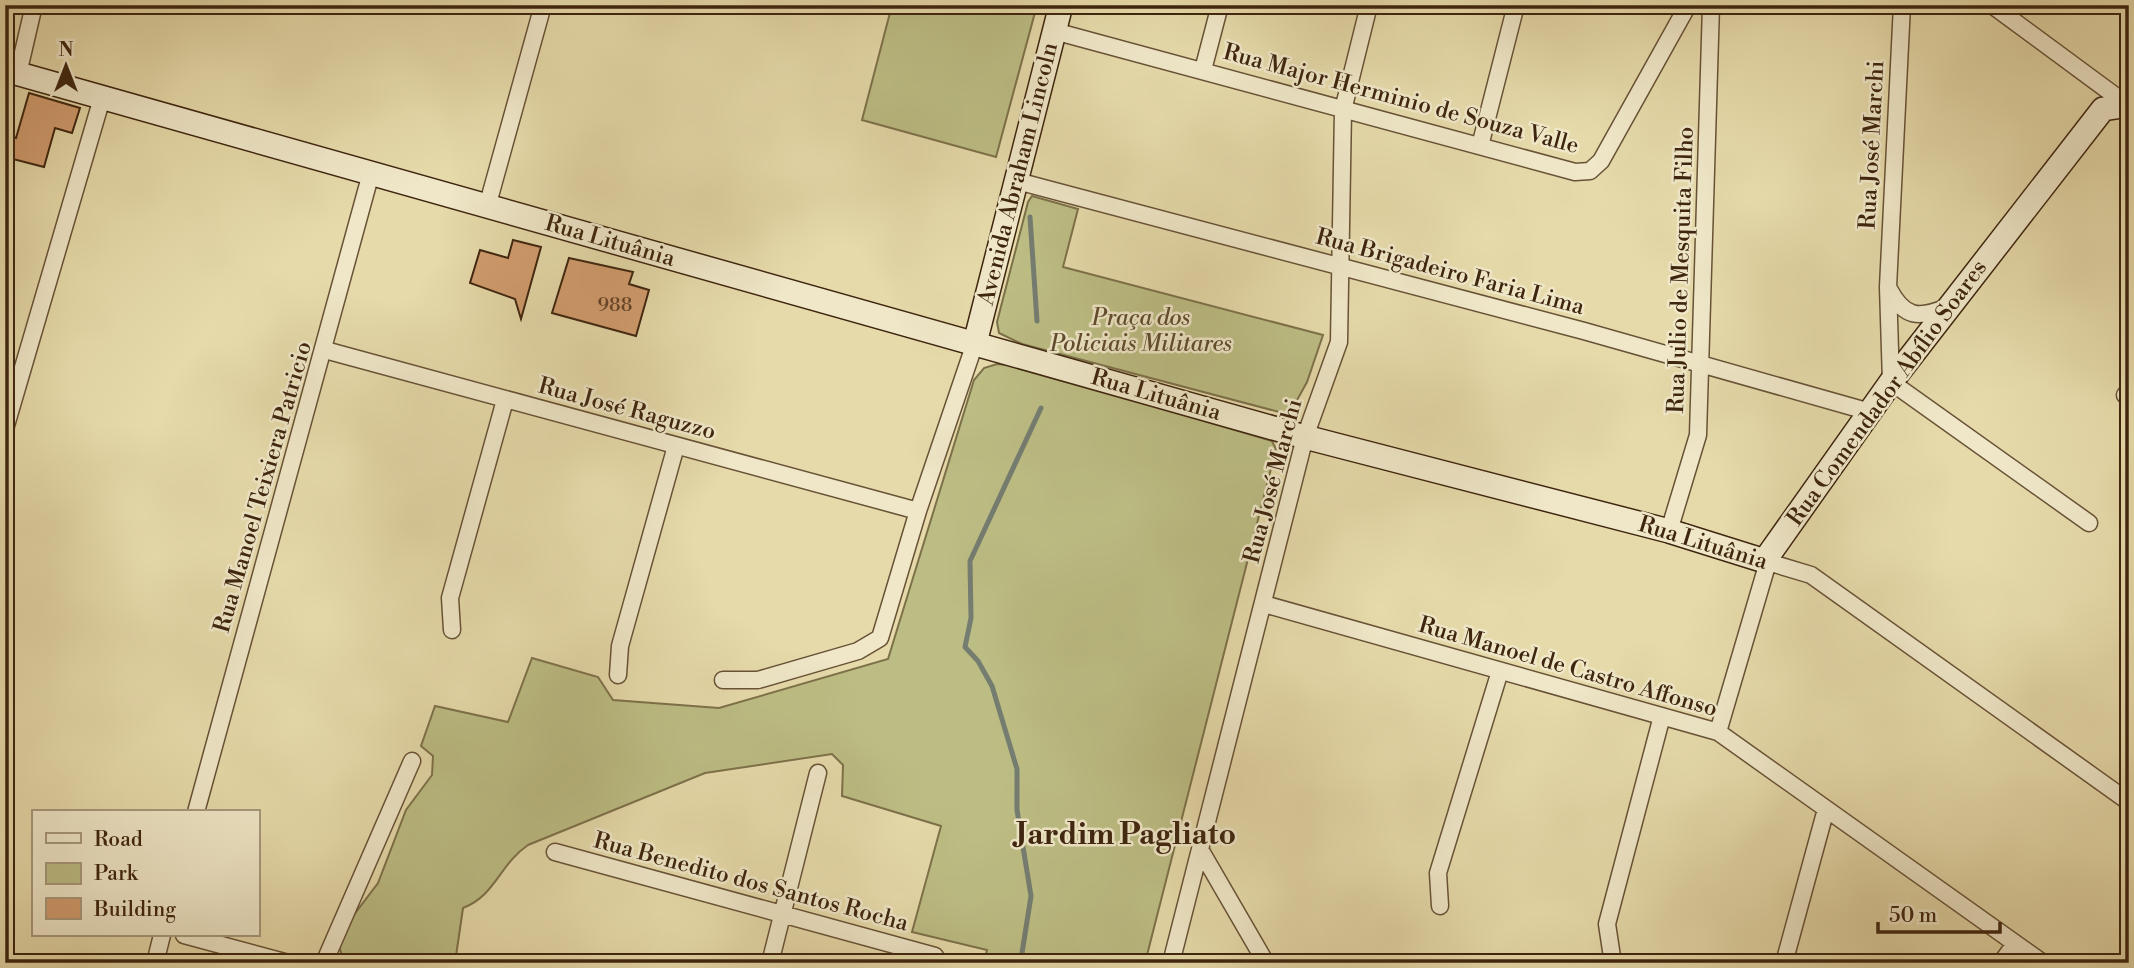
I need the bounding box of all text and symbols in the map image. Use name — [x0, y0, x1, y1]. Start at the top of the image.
north arrow — [32, 32, 102, 102]
text: N — [58, 38, 74, 62]
street label: Rua Major Herminio de Souza Valle — [1220, 38, 1582, 160]
street label: Avenida Abraham Lincoln — [972, 39, 1064, 309]
street label: Rua José Marchi — [1854, 60, 1890, 230]
street label: Rua Julio de Mesquita Filho — [1662, 126, 1700, 414]
street label: Rua Lituânia — [542, 209, 678, 273]
street label: Rua Brigadeiro Faria Lima — [1313, 223, 1588, 321]
street label: Rua Comendador Abílio Soares — [1781, 254, 1993, 532]
house number: 988 — [598, 293, 632, 317]
park label: Praça dos Policiais Militares — [1049, 304, 1232, 358]
street label: Rua Manoel Teixiera Patricio — [208, 338, 318, 636]
street label: Rua Lituânia — [1088, 363, 1224, 427]
street label: Rua José Raguzzo — [535, 372, 719, 446]
street label: Rua José Marchi — [1238, 396, 1308, 566]
street label: Rua Lituânia — [1635, 510, 1771, 576]
street label: Rua Manoel de Castro Affonso — [1415, 611, 1721, 723]
legend — [32, 810, 259, 936]
district label: Jardim Pagliato — [1012, 816, 1236, 854]
street label: Rua Benedito dos Santos Rocha — [591, 826, 912, 938]
text: Road — [94, 827, 143, 853]
text: Park — [94, 861, 139, 887]
scale bar — [1878, 891, 2001, 935]
text: Building — [93, 897, 176, 923]
text: 50 m — [1889, 903, 1937, 929]

